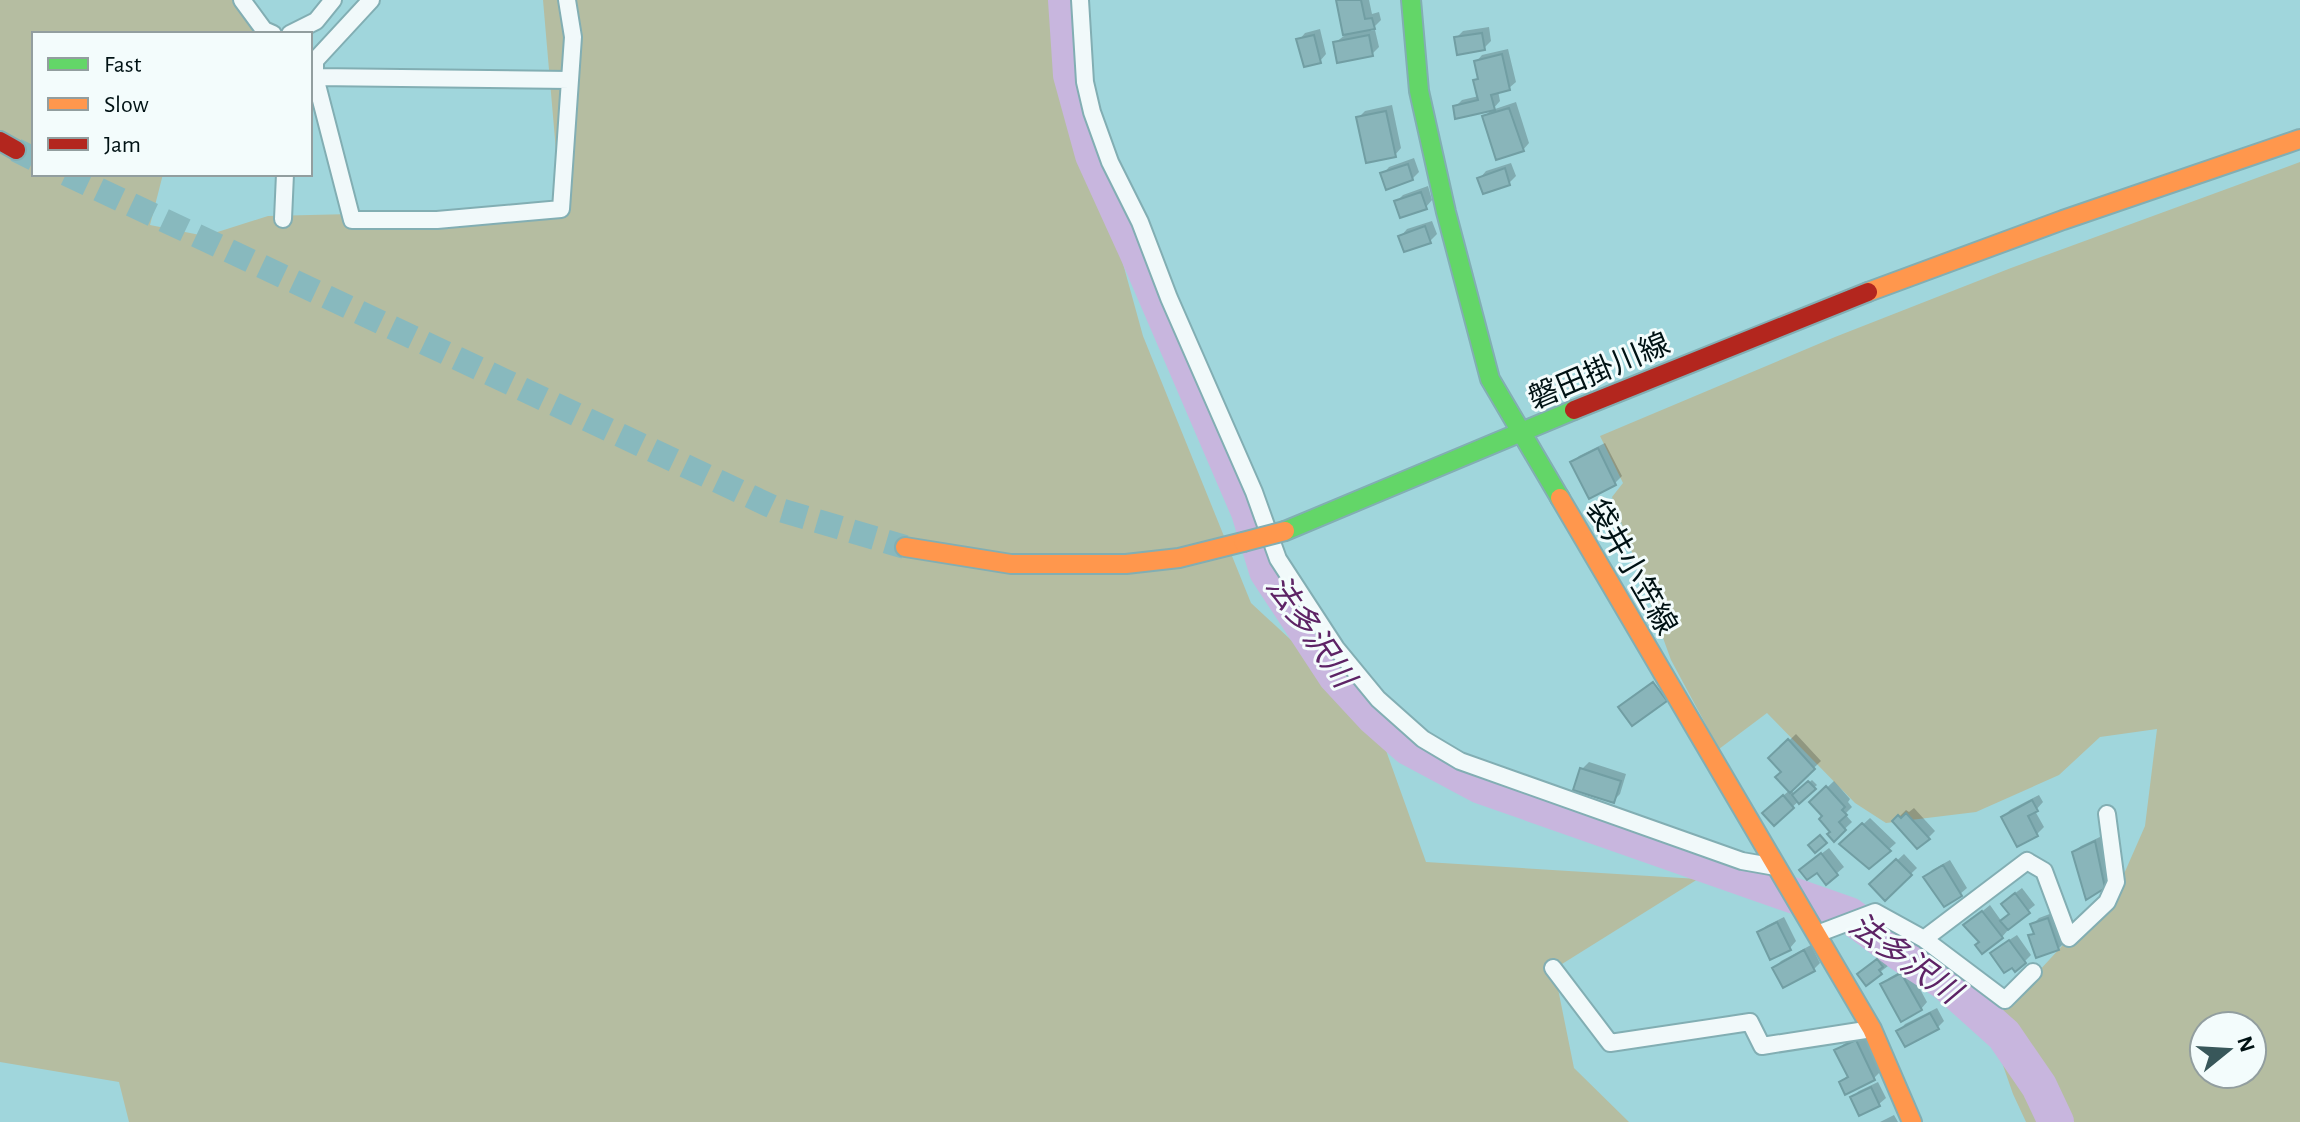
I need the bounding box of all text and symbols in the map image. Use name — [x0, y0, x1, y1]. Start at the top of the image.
legend — [32, 32, 312, 176]
text: Fast — [104, 53, 142, 77]
text: Slow — [104, 93, 149, 117]
text: Jam — [104, 133, 141, 157]
street label: 磐田掛川線 — [1524, 327, 1674, 415]
street label: 袋井小笠線 — [1581, 494, 1683, 640]
water label: 法多沢川 — [1260, 569, 1363, 696]
water label: 法多沢川 — [1843, 907, 1969, 1011]
north arrow — [2188, 1010, 2268, 1090]
text: N — [2233, 1033, 2259, 1055]

